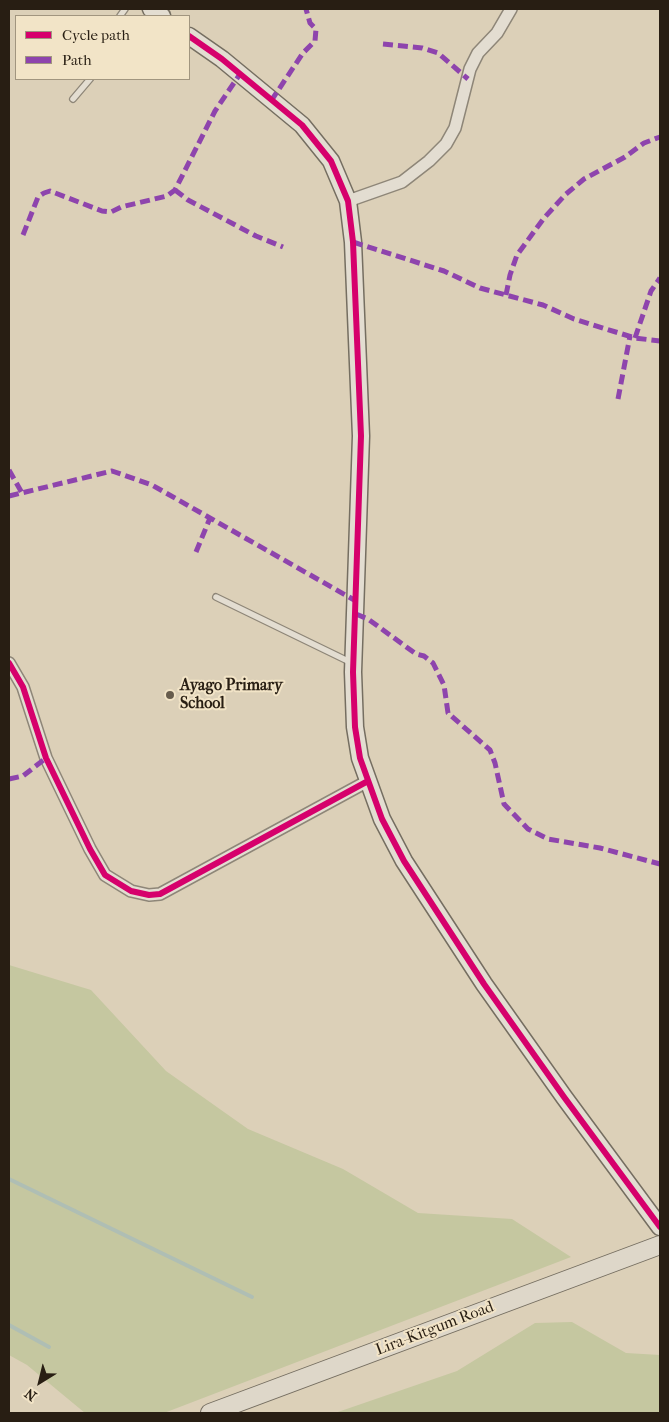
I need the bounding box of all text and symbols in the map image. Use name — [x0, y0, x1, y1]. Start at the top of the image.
legend — [15, 15, 190, 80]
text: Cycle path — [62, 26, 130, 44]
text: Path — [62, 51, 92, 69]
place label: Ayago Primary School — [180, 676, 283, 714]
marker: Ayago Primary School — [164, 689, 176, 701]
street label: Lira-Kitgum Road — [373, 1298, 497, 1360]
north arrow — [15, 1357, 65, 1407]
text: N — [22, 1385, 40, 1405]

